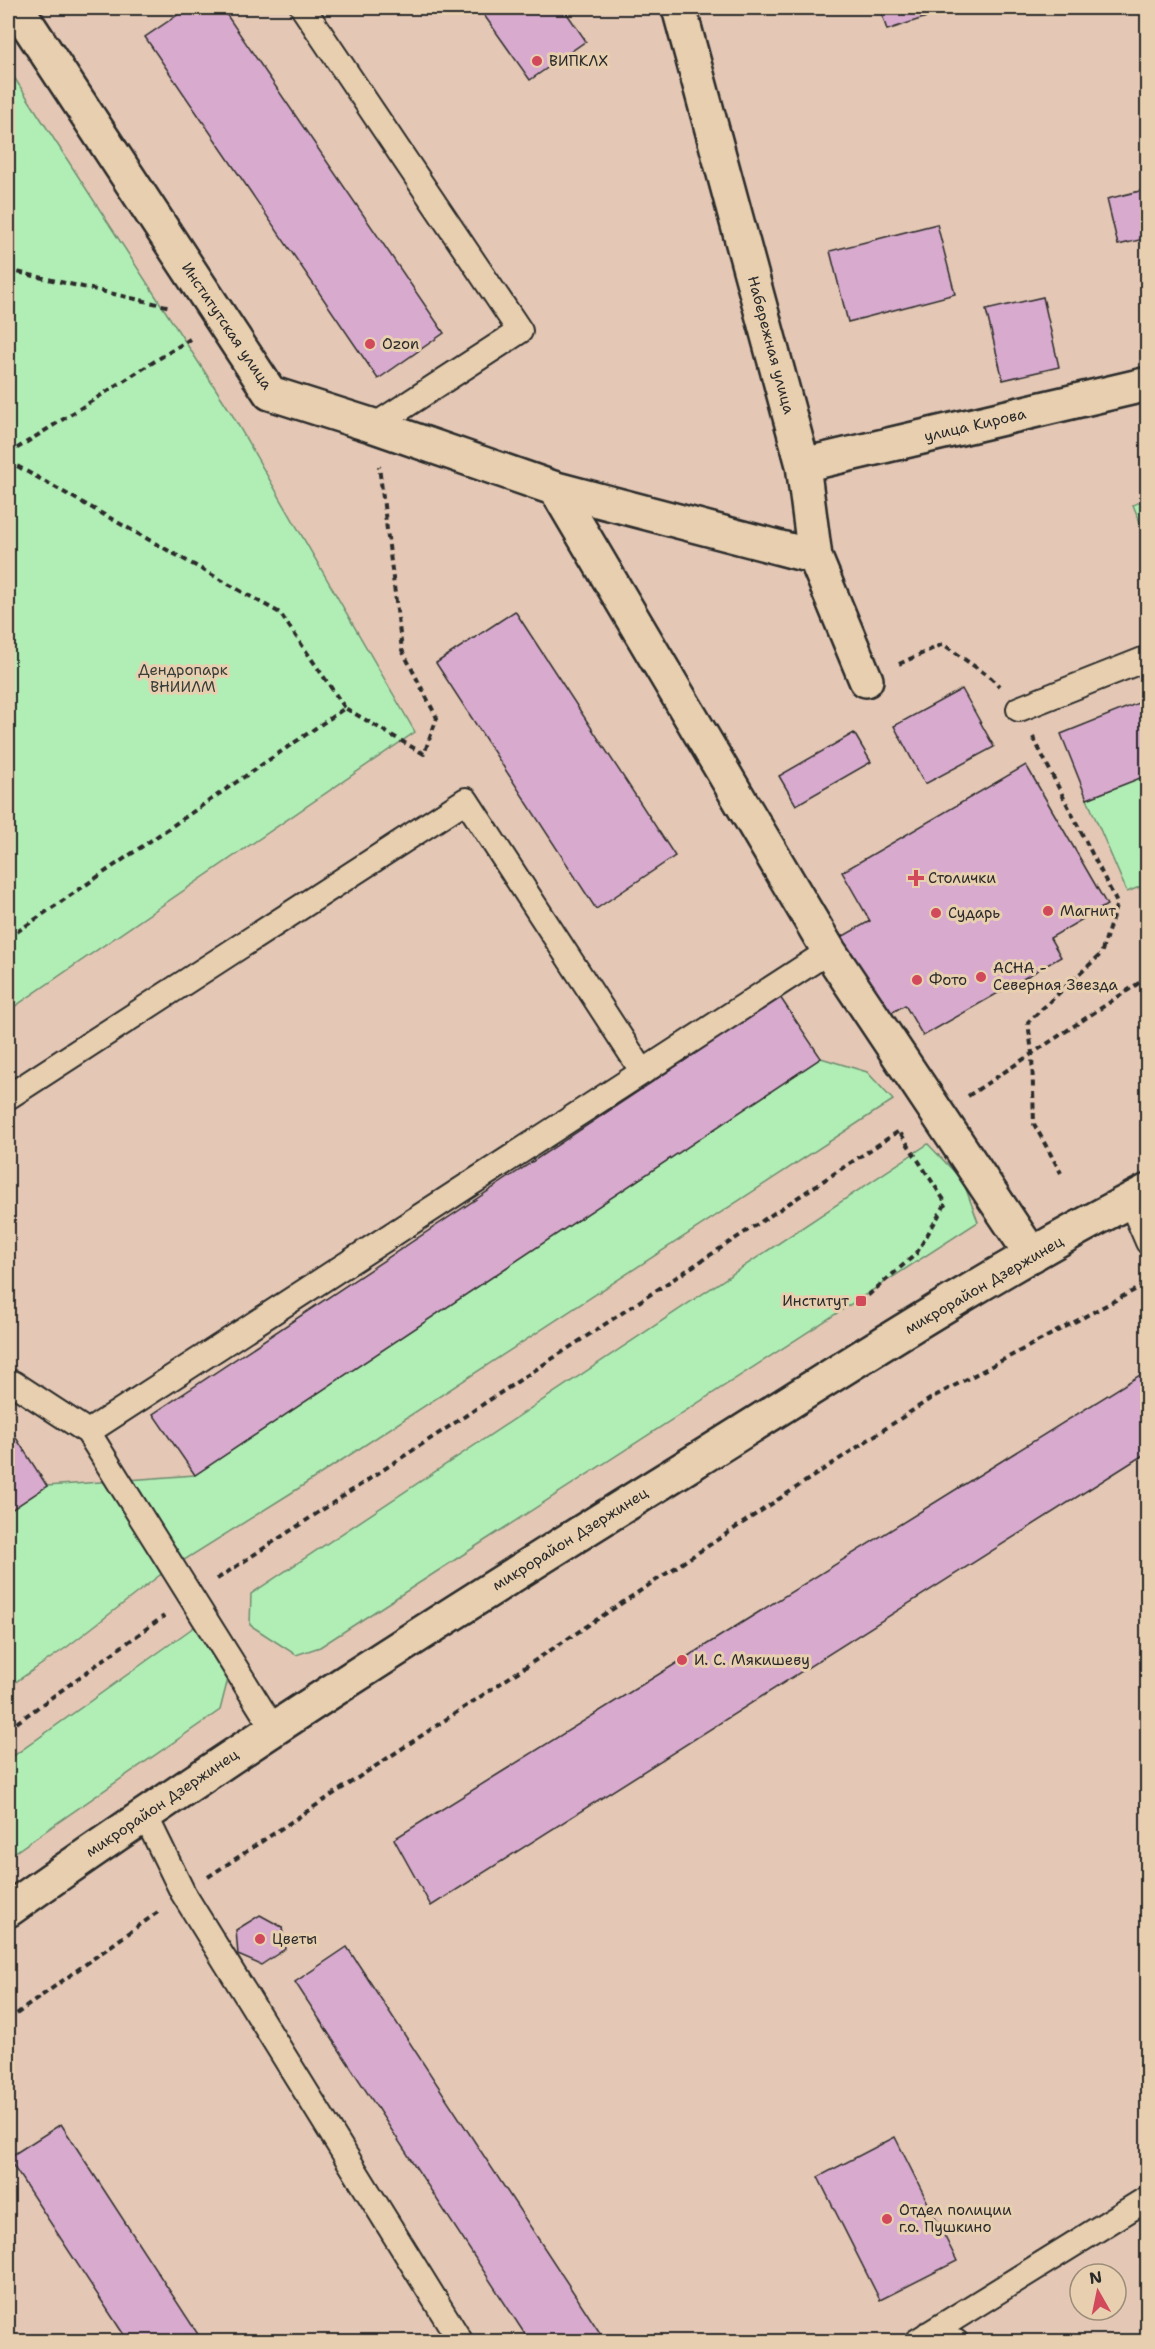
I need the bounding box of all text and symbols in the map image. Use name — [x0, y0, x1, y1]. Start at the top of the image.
place label: ВИПКЛХ — [549, 51, 608, 71]
marker: ВИПКЛХ — [530, 54, 544, 68]
street label: Институтская улица — [177, 259, 277, 394]
street label: Набережная улица — [743, 274, 799, 417]
place label: Ozon — [382, 334, 419, 354]
marker: Ozon — [363, 337, 377, 351]
street label: улица Кирова — [922, 403, 1029, 446]
park label: Дендропарк ВНИИЛМ — [138, 660, 228, 697]
place label: Столички — [928, 868, 996, 888]
marker: Столички — [909, 871, 923, 885]
place label: Магнит — [1060, 901, 1116, 921]
place label: Сударь — [948, 903, 1001, 923]
marker: Магнит — [1041, 904, 1055, 918]
marker: Сударь — [929, 906, 943, 920]
place label: АСНА - Северная Звезда — [993, 958, 1119, 995]
place label: Фото — [929, 970, 967, 990]
marker: АСНА - Северная Звезда — [974, 970, 988, 984]
marker: Фото — [910, 973, 924, 987]
street label: микрорайон Дзержинец — [901, 1231, 1067, 1339]
place label: Институт — [782, 1291, 849, 1311]
marker: Институт — [854, 1294, 868, 1308]
street label: микрорайон Дзержинец — [488, 1483, 652, 1595]
place label: И. С. Мякишеву — [694, 1650, 810, 1670]
marker: И. С. Мякишеву — [675, 1653, 689, 1667]
street label: микрорайон Дзержинец — [82, 1744, 242, 1862]
place label: Цветы — [272, 1929, 317, 1949]
marker: Цветы — [253, 1932, 267, 1946]
place label: Отдел полиции г.о. Пушкино — [899, 2200, 1012, 2237]
marker: Отдел полиции г.о. Пушкино — [880, 2212, 894, 2226]
north arrow — [1068, 2262, 1128, 2322]
text: N — [1088, 2266, 1104, 2289]

